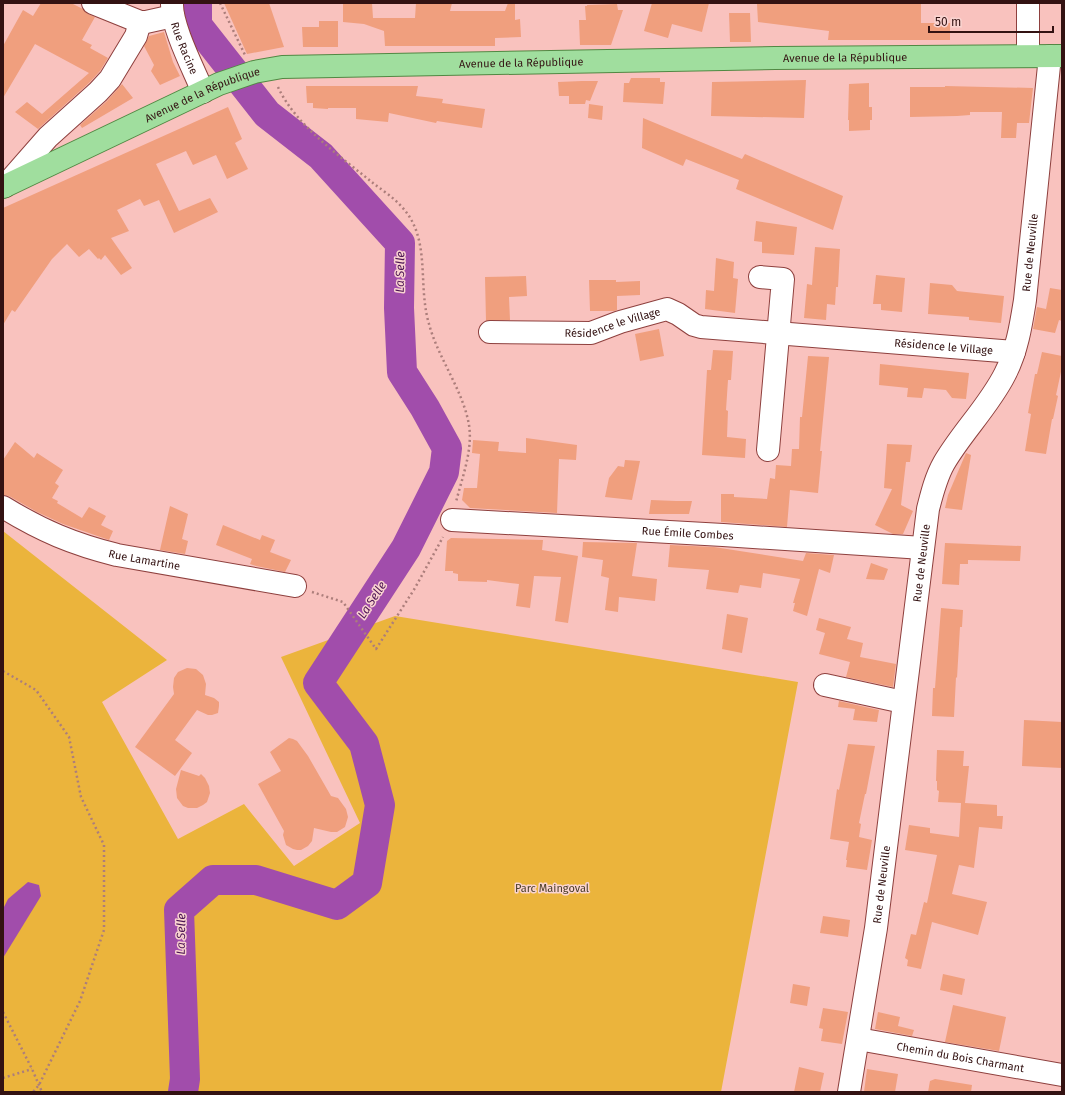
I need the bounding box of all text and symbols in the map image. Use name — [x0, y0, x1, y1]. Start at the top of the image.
scale bar — [929, 8, 1053, 34]
text: 50 m — [935, 15, 961, 29]
street label: Rue Racine — [168, 20, 200, 77]
street label: Avenue de la République — [783, 51, 907, 65]
street label: Avenue de la République — [459, 55, 584, 71]
street label: Avenue de la République — [143, 65, 261, 125]
street label: Rue de Neuville — [1020, 213, 1041, 292]
water label: La Selle — [393, 251, 407, 293]
street label: Résidence le Village — [564, 305, 662, 340]
street label: Résidence le Village — [894, 336, 993, 357]
street label: Rue de Neuville — [911, 523, 933, 603]
street label: Rue Émile Combes — [641, 525, 734, 543]
street label: Rue Lamartine — [107, 547, 181, 573]
water label: La Selle — [355, 579, 389, 621]
street label: Rue de Neuville — [871, 845, 893, 924]
park label: Parc Maingoval — [515, 882, 589, 895]
water label: La Selle — [174, 913, 188, 955]
street label: Chemin du Bois Charmant — [896, 1040, 1025, 1075]

